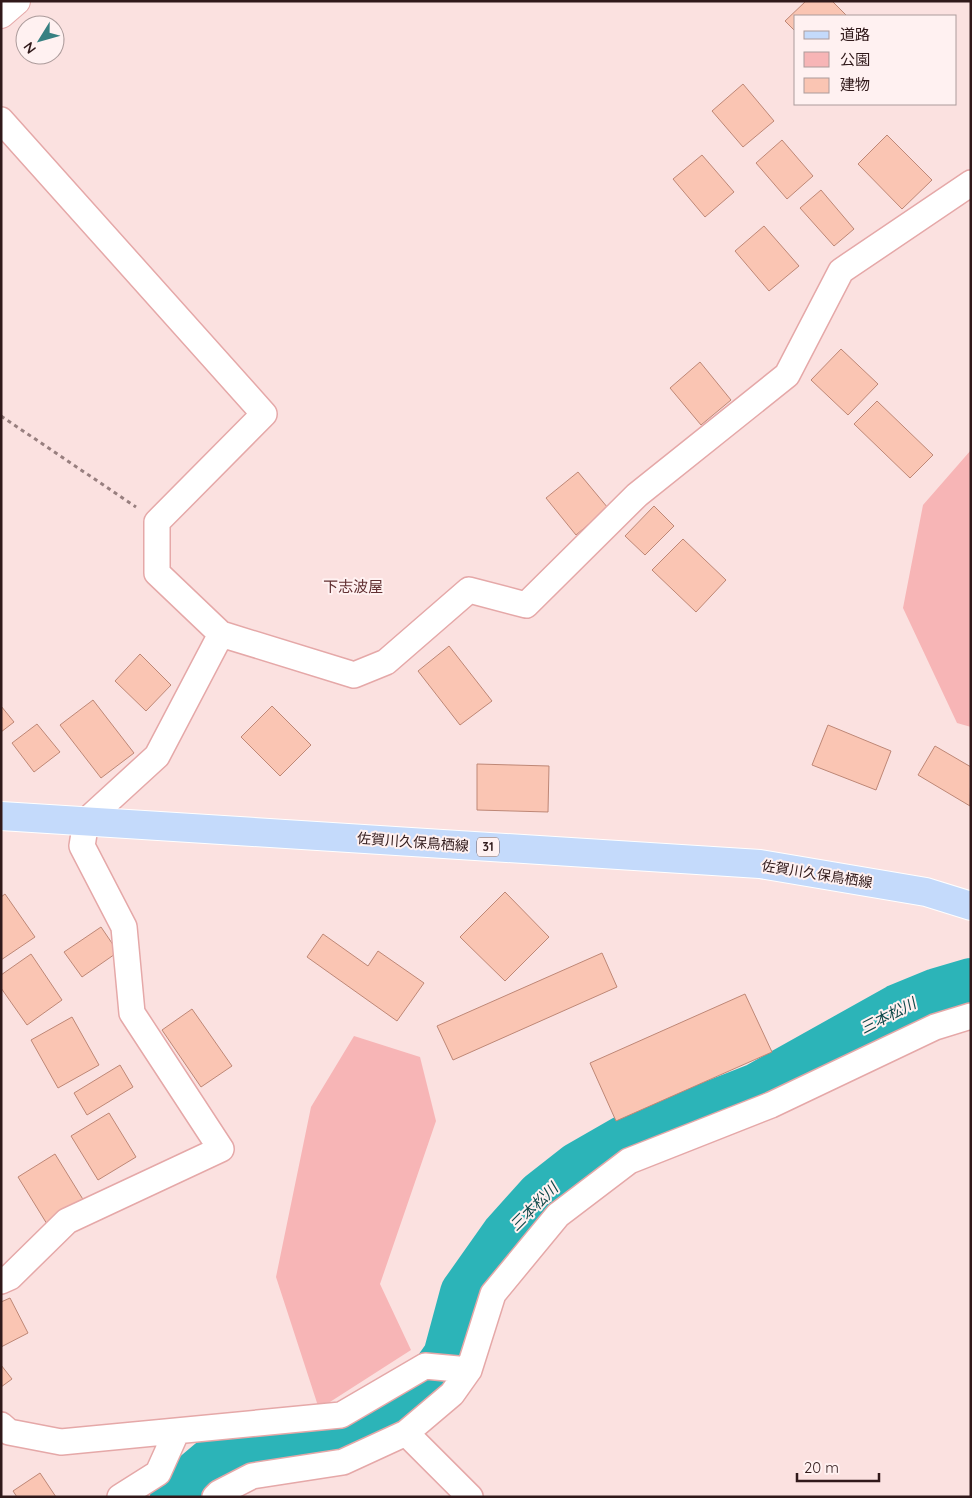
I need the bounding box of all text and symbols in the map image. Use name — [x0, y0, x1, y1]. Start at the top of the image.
north arrow — [15, 15, 65, 65]
legend — [794, 15, 957, 105]
text: 道路 — [840, 25, 870, 44]
text: N — [19, 38, 40, 57]
text: 公園 — [840, 50, 870, 69]
text: 建物 — [840, 75, 870, 94]
district label: 下志波屋 — [323, 577, 383, 596]
street label: 佐賀川久保鳥栖線 — [357, 829, 469, 855]
road number: 31 — [477, 838, 499, 856]
street label: 佐賀川久保鳥栖線 — [760, 856, 874, 892]
water label: 三本松川 — [857, 993, 921, 1038]
water label: 三本松川 — [506, 1177, 563, 1235]
scale bar — [797, 1450, 880, 1482]
text: 20 m — [804, 1458, 839, 1477]

